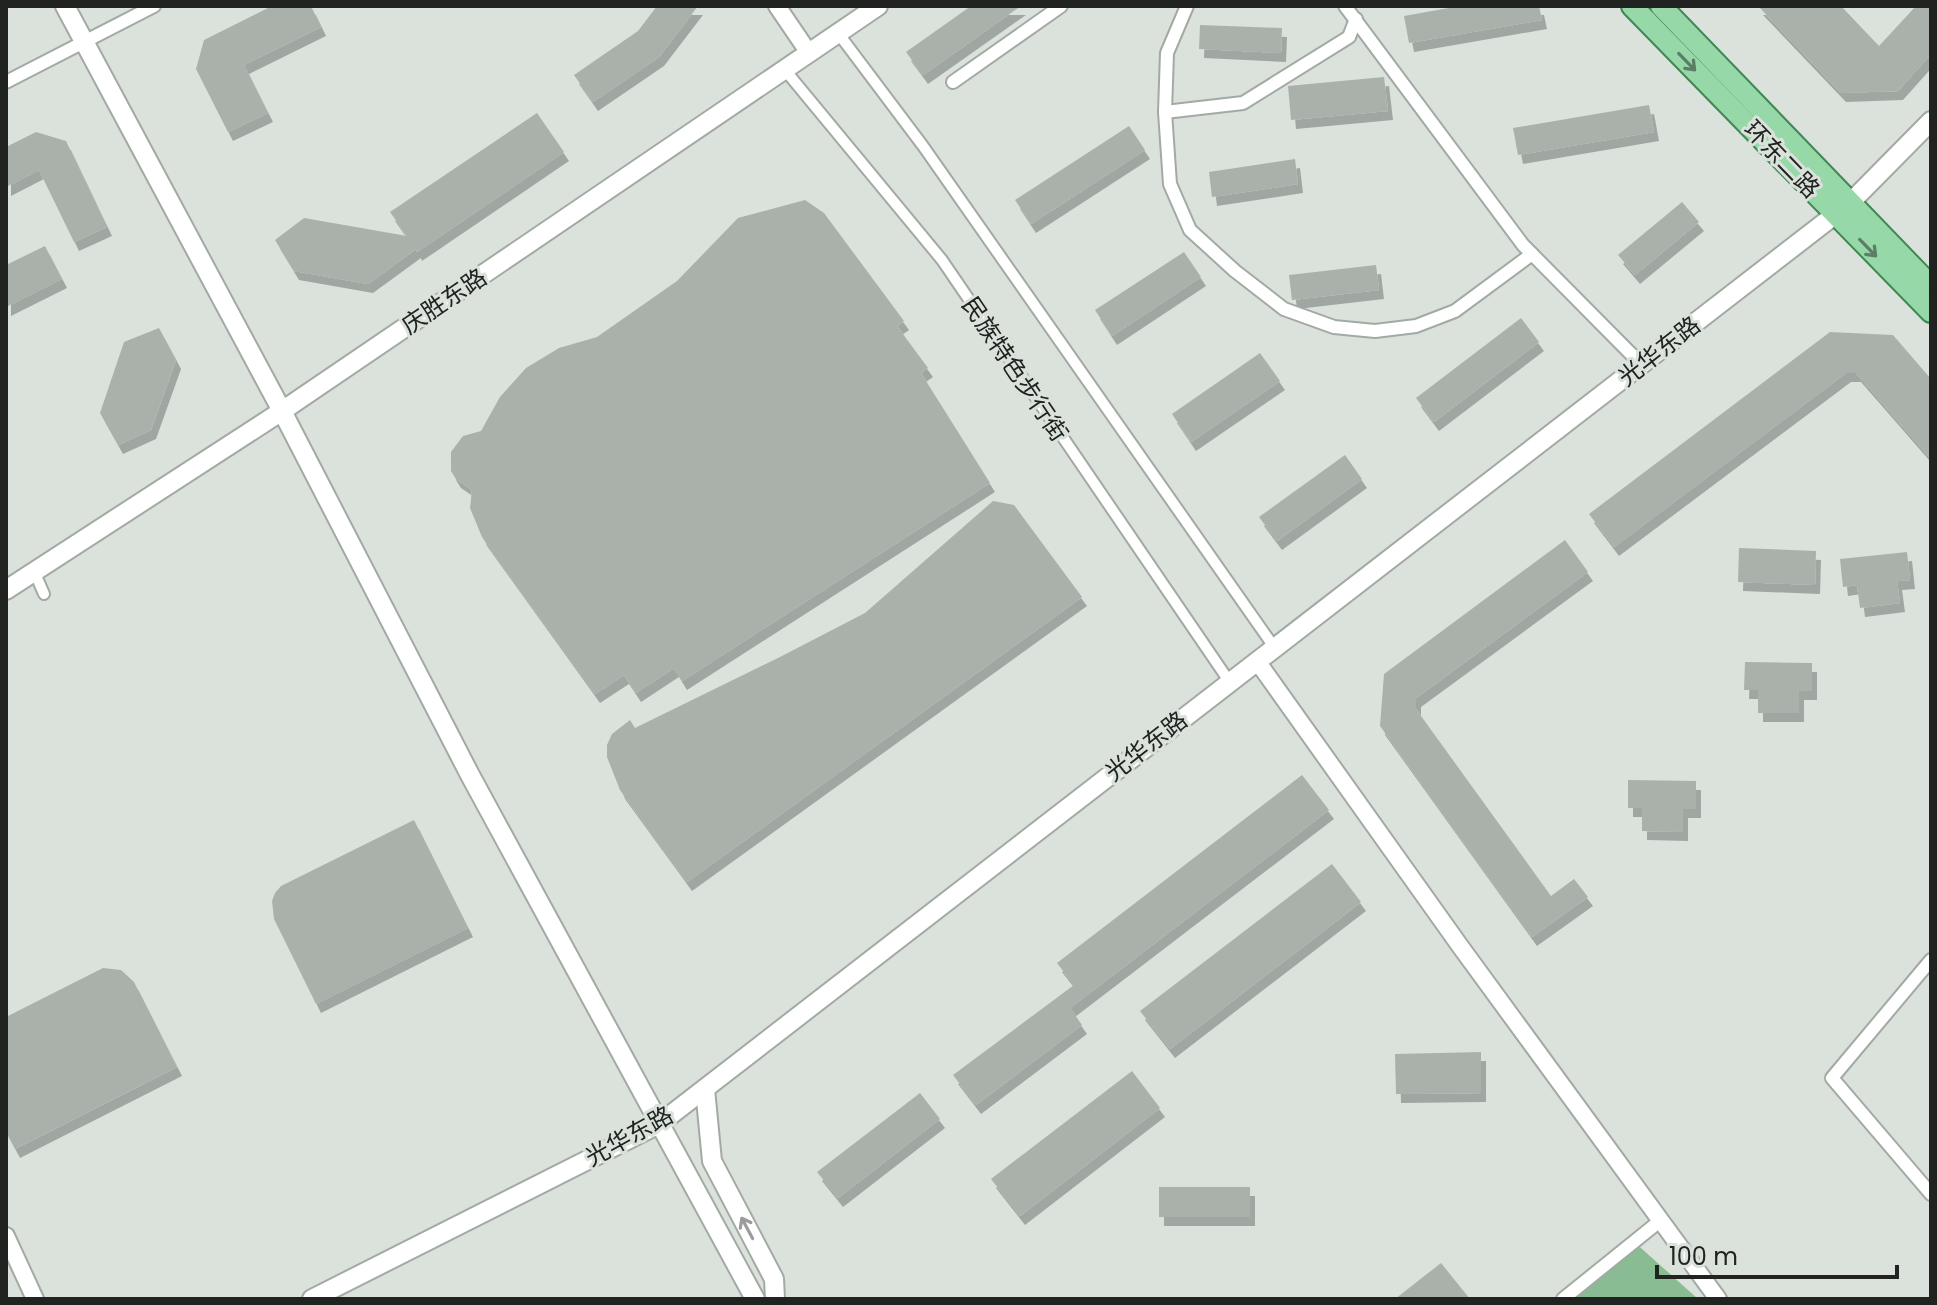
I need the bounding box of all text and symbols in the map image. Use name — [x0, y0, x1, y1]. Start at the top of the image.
one-way arrow — [1677, 52, 1696, 71]
street label: 环东二路 — [1737, 113, 1827, 205]
one-way arrow — [1859, 238, 1878, 258]
street label: 庆胜东路 — [395, 260, 493, 342]
street label: 民族特色步行街 — [954, 290, 1076, 448]
street label: 光华东路 — [1611, 308, 1707, 394]
street label: 光华东路 — [1098, 703, 1194, 789]
street label: 光华东路 — [579, 1098, 679, 1174]
one-way arrow — [738, 1216, 754, 1240]
scale bar — [1657, 1229, 1897, 1279]
text: 100 m — [1669, 1240, 1738, 1273]

